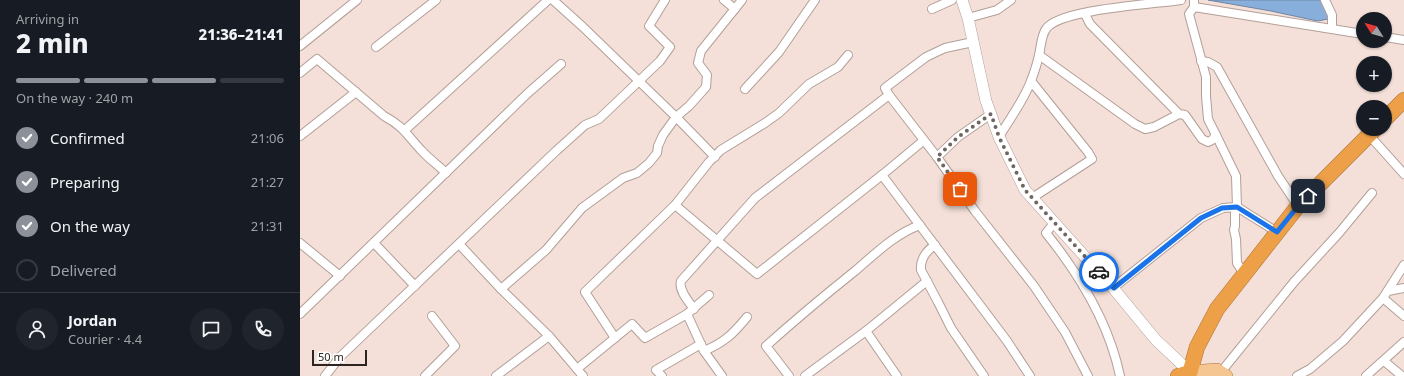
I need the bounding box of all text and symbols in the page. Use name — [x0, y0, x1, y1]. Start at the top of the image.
text: Arriving in — [16, 10, 79, 28]
north arrow — [1356, 12, 1392, 48]
map controls — [1356, 12, 1392, 136]
text: 21:36–21:41 — [199, 24, 284, 44]
text: 2 min — [16, 25, 89, 61]
button: + — [1356, 56, 1392, 92]
text: On the way · 240 m — [16, 89, 133, 107]
button: − — [1356, 100, 1392, 136]
icon: check — [16, 127, 38, 149]
text: Confirmed — [50, 128, 125, 148]
text: 21:06 — [251, 129, 284, 147]
icon: check — [16, 171, 38, 193]
text: Preparing — [50, 172, 120, 192]
pin — [943, 172, 977, 206]
text: 21:27 — [251, 173, 284, 191]
icon: bag — [949, 178, 971, 200]
pin — [1291, 179, 1325, 213]
icon: home — [1297, 185, 1319, 207]
icon: check — [16, 215, 38, 237]
text: On the way — [50, 216, 130, 236]
text: 21:31 — [251, 217, 284, 235]
courier — [1079, 252, 1119, 292]
text: Delivered — [50, 260, 117, 280]
icon: car — [1088, 261, 1110, 283]
button: person — [16, 308, 58, 350]
button: chat — [190, 308, 232, 350]
button: phone — [242, 308, 284, 350]
text: Jordan — [68, 310, 117, 330]
text: Courier · 4.4 — [68, 330, 142, 348]
scale bar — [312, 348, 367, 367]
text: 50 m — [318, 349, 344, 364]

